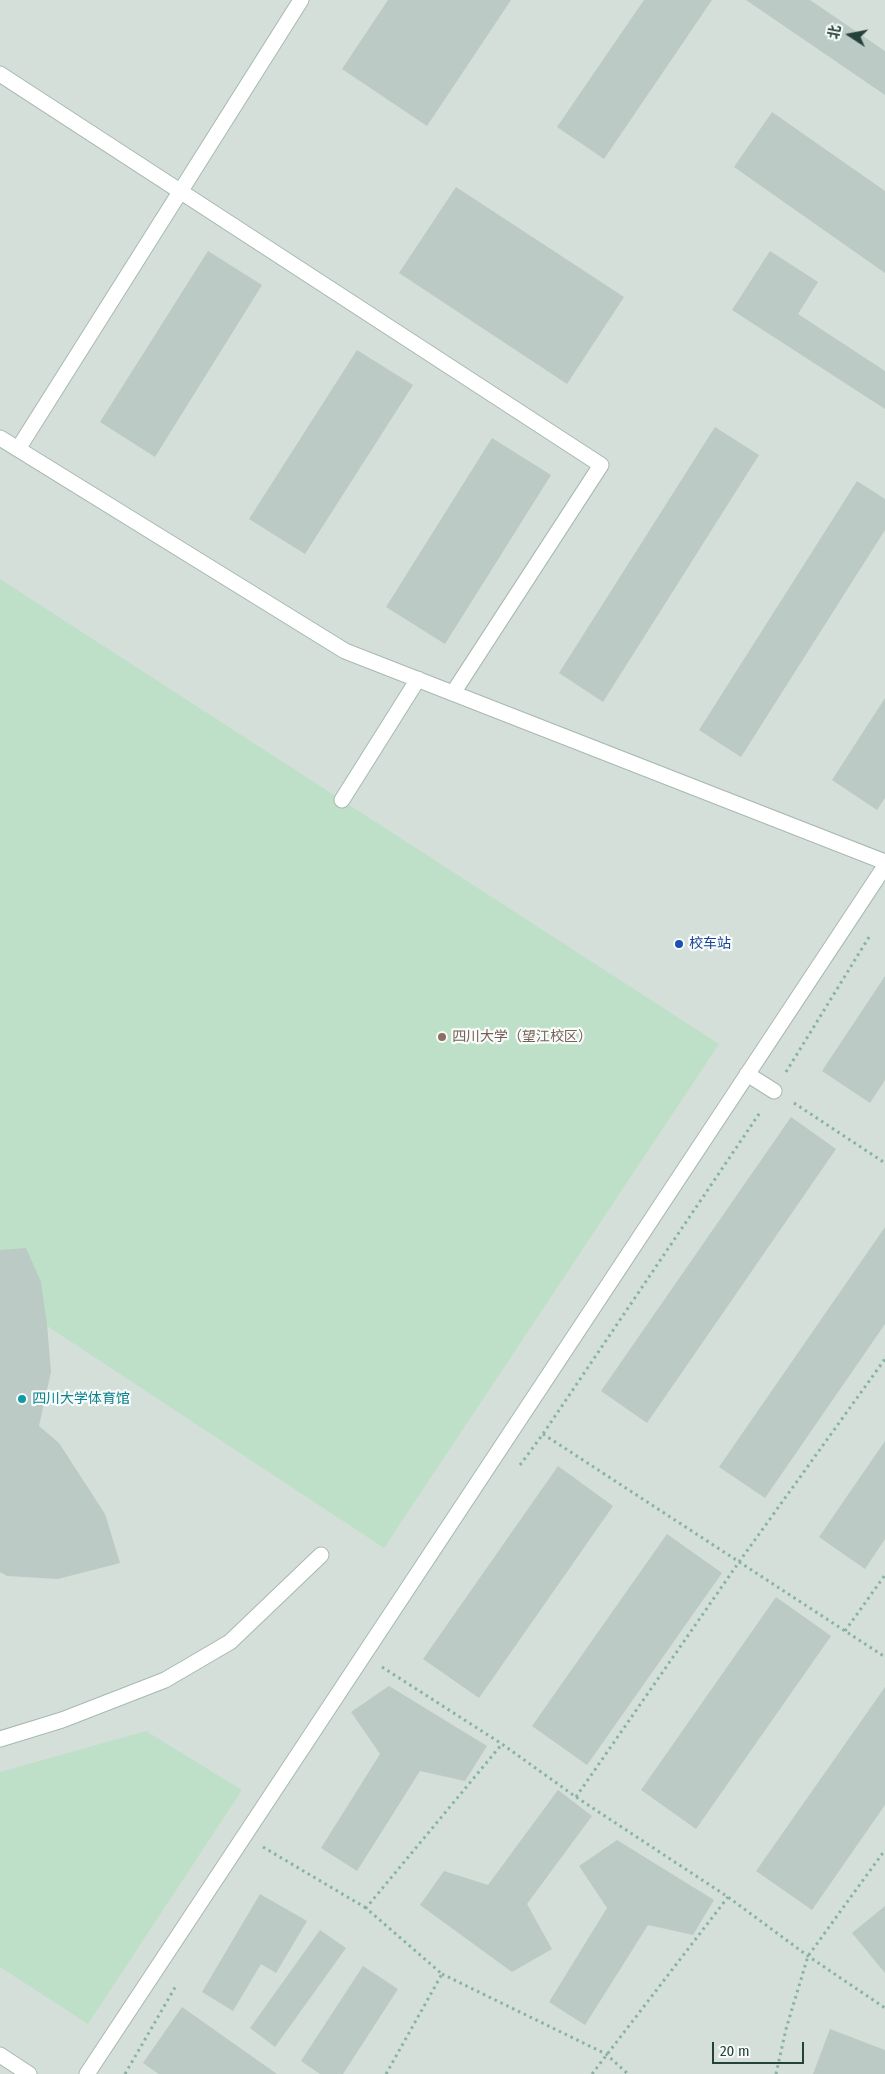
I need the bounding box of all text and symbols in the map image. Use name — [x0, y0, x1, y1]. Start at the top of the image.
north arrow — [825, 10, 875, 60]
text: 北 — [825, 24, 844, 41]
place label: 校车站 — [689, 936, 731, 952]
marker: 校车站 — [673, 938, 685, 950]
place label: 四川大学（望江校区） — [452, 1029, 592, 1045]
marker: 四川大学（望江校区） — [436, 1031, 448, 1043]
place label: 四川大学体育馆 — [32, 1391, 130, 1407]
marker: 四川大学体育馆 — [16, 1393, 28, 1405]
scale bar — [715, 2032, 808, 2064]
text: 20 m — [720, 2042, 750, 2060]

